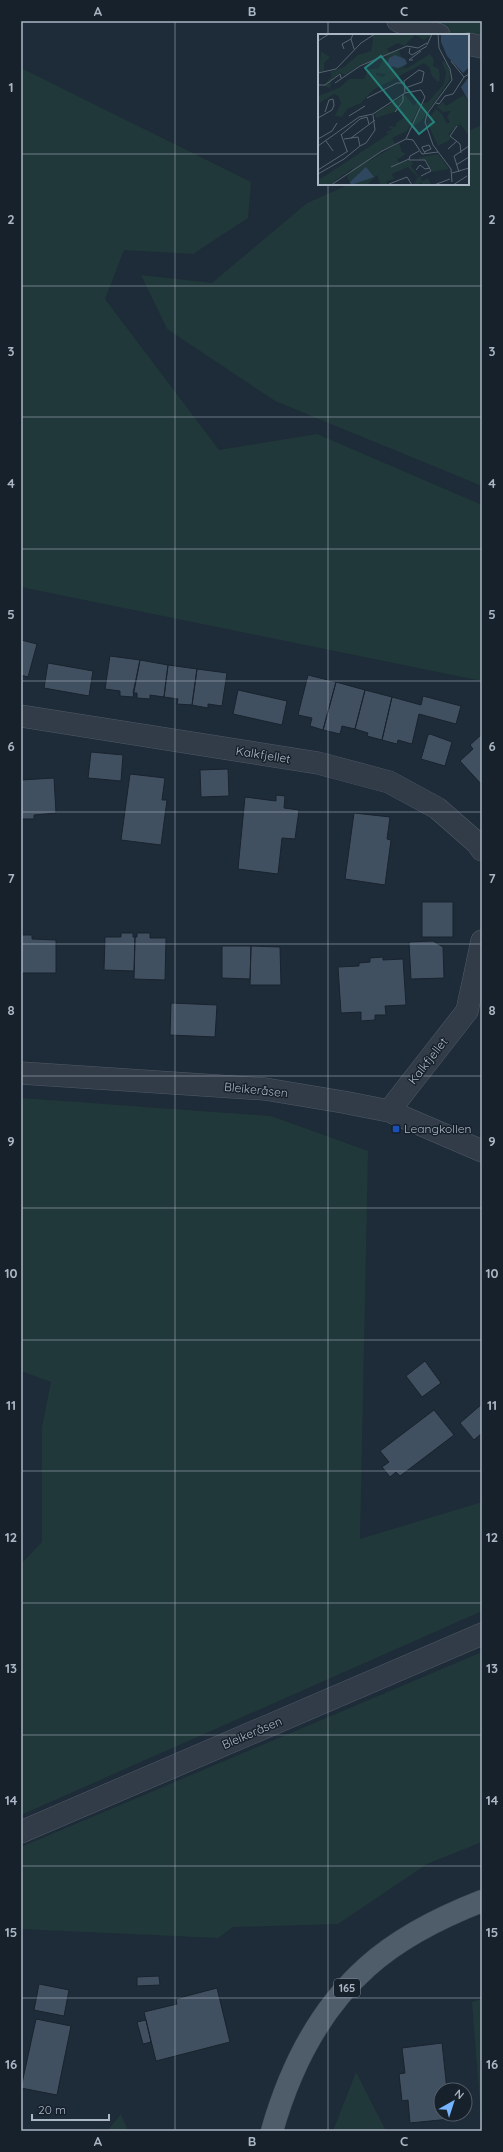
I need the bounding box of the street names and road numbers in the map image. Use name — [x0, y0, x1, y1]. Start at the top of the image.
street label: Kalkfjellet — [235, 743, 291, 766]
street label: Kalkfjellet — [405, 1034, 450, 1087]
street label: Bleikeråsen — [224, 1079, 289, 1100]
street label: Bleikeråsen — [220, 1713, 284, 1752]
road number: 165 — [334, 1979, 360, 1997]

